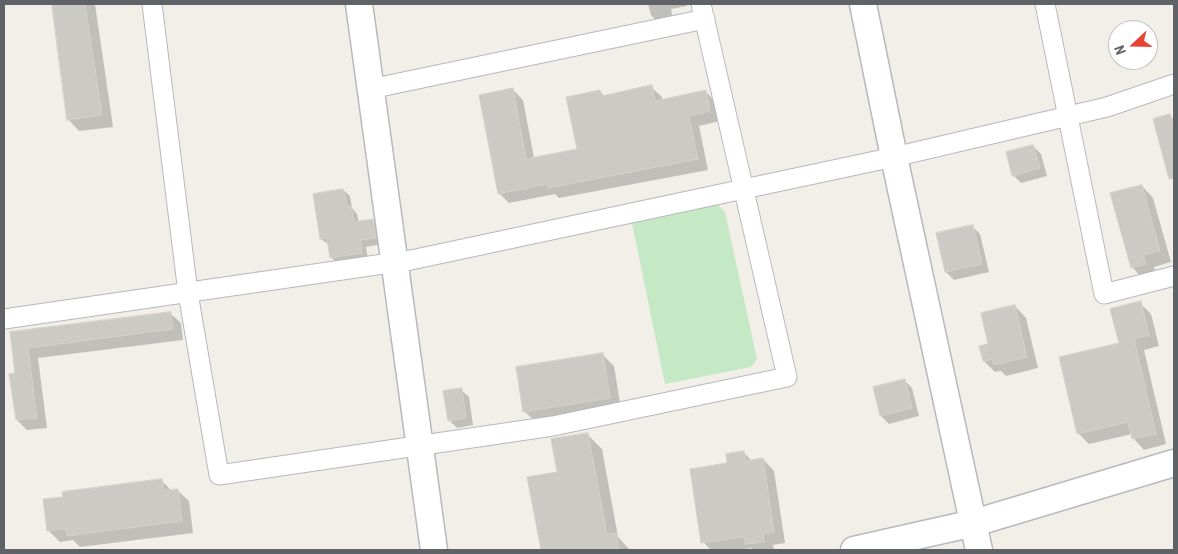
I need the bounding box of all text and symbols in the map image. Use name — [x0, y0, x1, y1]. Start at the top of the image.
north arrow — [1108, 20, 1158, 70]
text: N — [1111, 43, 1129, 57]

